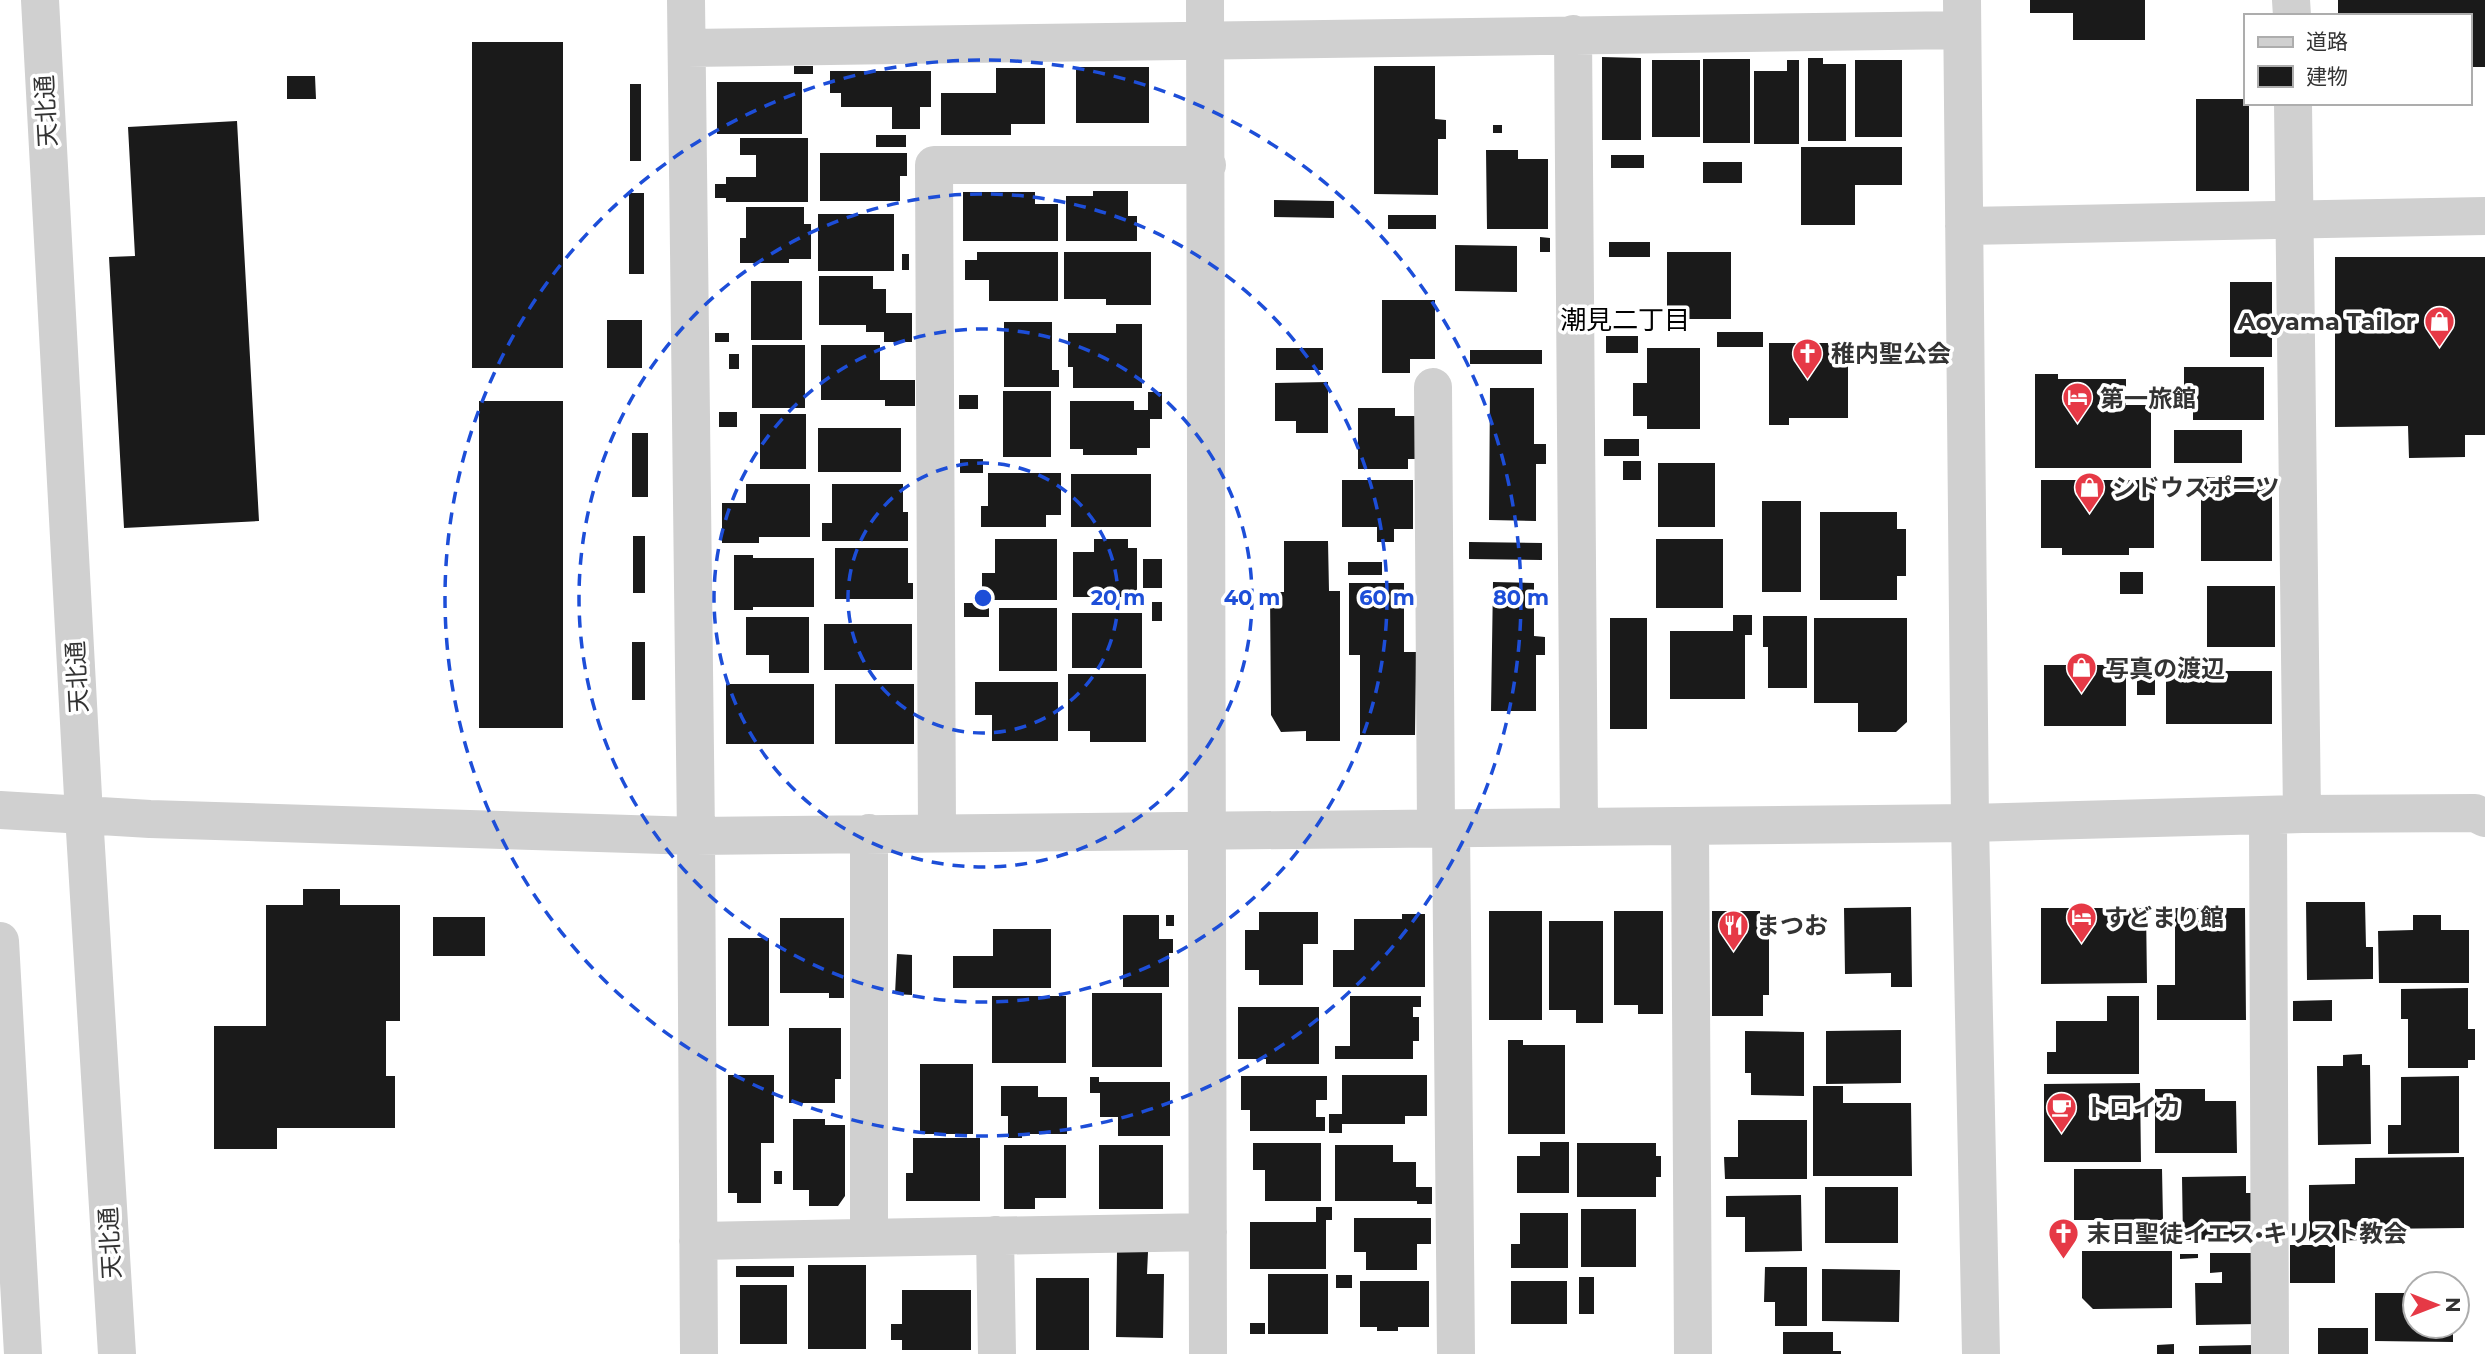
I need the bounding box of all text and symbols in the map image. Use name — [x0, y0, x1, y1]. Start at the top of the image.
legend — [2244, 14, 2471, 105]
text: 道路 — [2306, 29, 2348, 54]
text: 建物 — [2306, 64, 2348, 89]
street label: 天北通 — [30, 74, 62, 148]
district label: 潮見二丁目 — [1560, 304, 1690, 336]
shop icon: Aoyama Tailor — [2422, 304, 2456, 348]
place label: Aoyama Tailor — [2236, 307, 2416, 336]
church icon: 稚内聖公会 — [1791, 336, 1825, 380]
place label: 稚内聖公会 — [1831, 339, 1951, 368]
hotel icon: 第一旅館 — [2060, 381, 2094, 425]
place label: 第一旅館 — [2100, 384, 2196, 413]
shop icon: シドウスポーツ — [2072, 470, 2106, 514]
place label: シドウスポーツ — [2112, 473, 2280, 502]
text: 20 m — [1091, 585, 1145, 610]
text: 40 m — [1224, 585, 1280, 610]
text: 60 m — [1359, 585, 1415, 610]
text: 80 m — [1493, 585, 1549, 610]
centre of rings — [971, 586, 995, 610]
street label: 天北通 — [61, 640, 93, 714]
shop icon: 写真の渡辺 — [2065, 651, 2099, 695]
place label: 写真の渡辺 — [2105, 654, 2225, 683]
hotel icon: すどまり館 — [2064, 900, 2098, 944]
place label: すどまり館 — [2104, 903, 2224, 932]
restaurant icon: まつお — [1716, 908, 1750, 952]
place label: まつお — [1756, 911, 1828, 940]
cafe icon: トロイカ — [2045, 1090, 2079, 1134]
place label: トロイカ — [2085, 1093, 2181, 1122]
street label: 天北通 — [94, 1206, 126, 1280]
church icon: 末日聖徒イエス•キリスト教会 — [2047, 1216, 2081, 1260]
place label: 末日聖徒イエス•キリスト教会 — [2087, 1219, 2407, 1248]
north arrow — [2401, 1270, 2471, 1340]
text: N — [2441, 1297, 2464, 1313]

